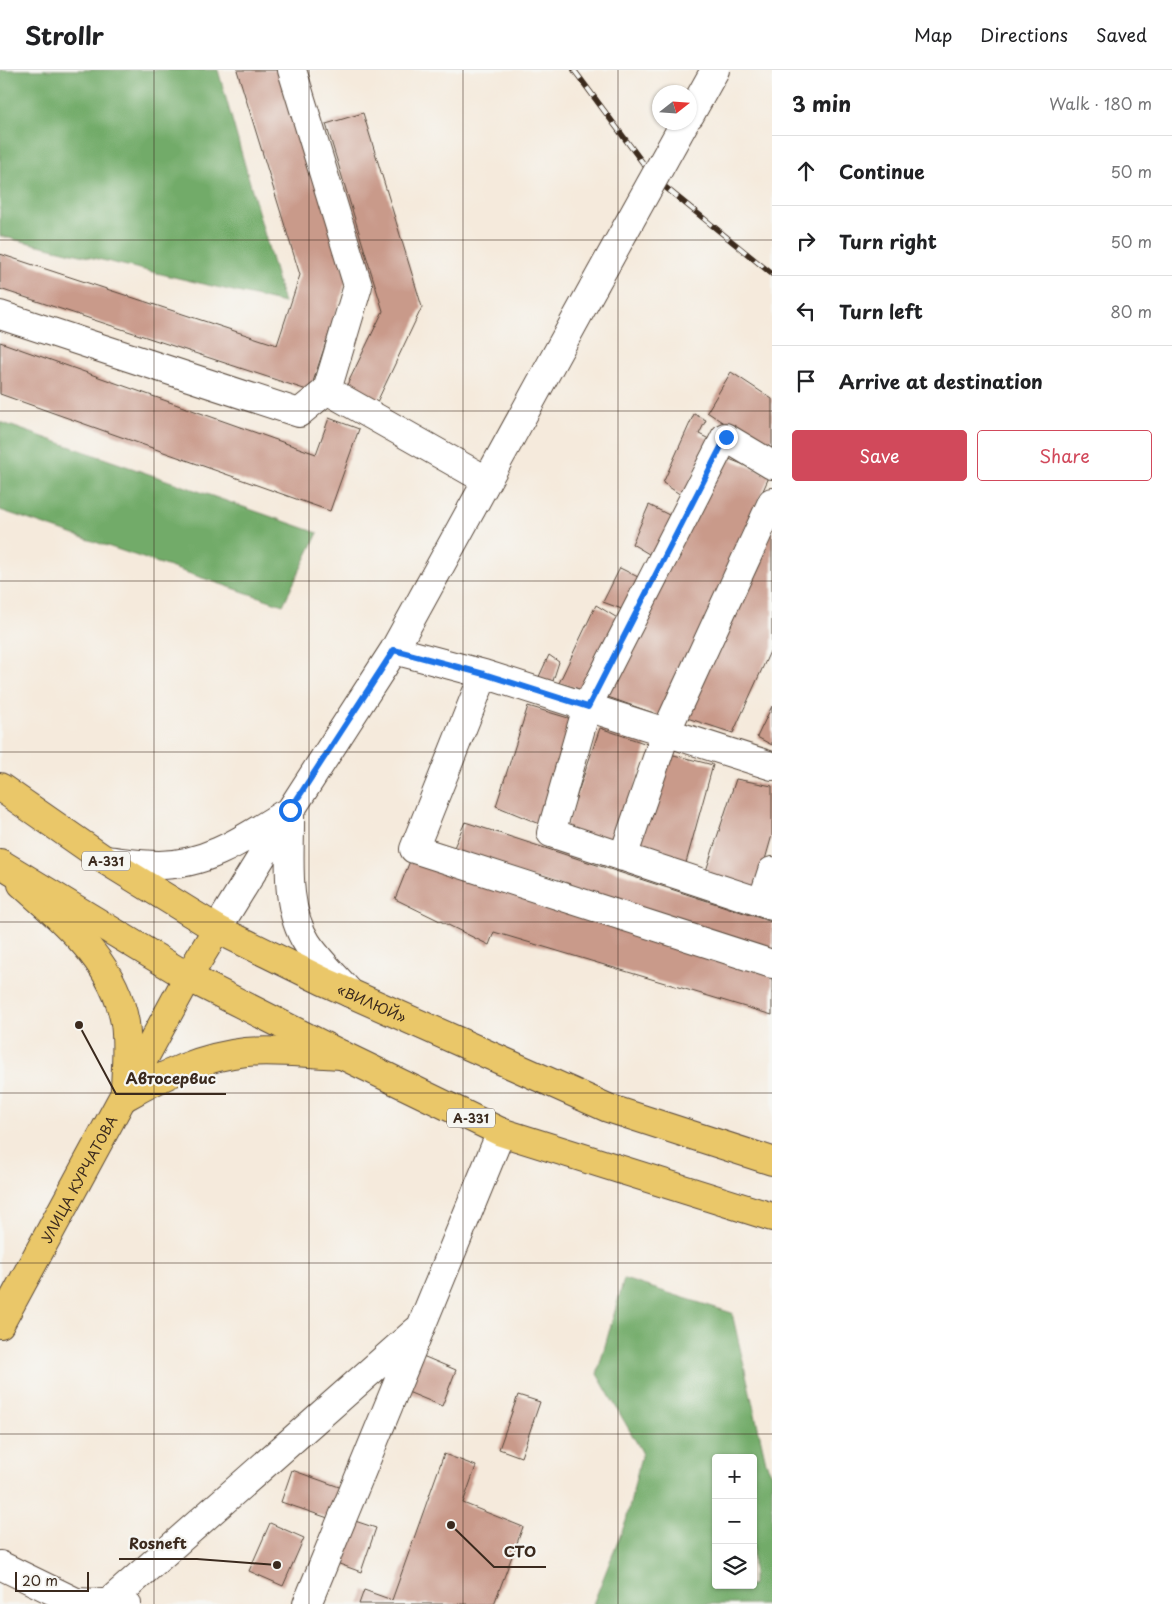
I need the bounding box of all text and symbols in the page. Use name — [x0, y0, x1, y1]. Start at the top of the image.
text: Strollr — [25, 17, 104, 53]
text: Map — [914, 21, 952, 48]
text: Directions — [980, 21, 1068, 48]
text: Saved — [1096, 21, 1147, 48]
north arrow — [652, 85, 697, 130]
text: 3 min — [792, 87, 851, 119]
text: Walk · 180 m — [1049, 91, 1152, 115]
icon: ahead — [792, 157, 820, 185]
text: Continue — [839, 157, 925, 185]
text: 50 m — [1111, 159, 1152, 183]
icon: right — [792, 227, 820, 255]
text: Turn right — [839, 227, 937, 255]
text: 50 m — [1111, 229, 1152, 253]
icon: left — [792, 297, 820, 325]
text: Turn left — [839, 297, 923, 325]
text: 80 m — [1110, 299, 1152, 323]
icon: arrive — [792, 367, 820, 395]
text: Arrive at destination — [839, 367, 1043, 395]
route end — [715, 426, 738, 449]
button: Save — [792, 430, 967, 481]
button: Share — [977, 430, 1152, 481]
route start — [279, 799, 302, 822]
road number: А-331 — [82, 851, 130, 870]
street label: «ВИЛЮЙ» — [334, 978, 410, 1027]
callout: Автосервис — [116, 1064, 226, 1094]
text: Автосервис — [126, 1066, 216, 1089]
road number: А-331 — [447, 1108, 495, 1128]
street label: УЛИЦА КУРЧАТОВА — [35, 1111, 122, 1246]
map controls — [712, 1454, 757, 1589]
button: + — [712, 1454, 757, 1499]
button: − — [712, 1499, 757, 1544]
callout: Rosneft — [119, 1529, 197, 1559]
text: Rosneft — [129, 1531, 187, 1554]
callout: СТО — [494, 1537, 546, 1567]
text: СТО — [504, 1539, 536, 1562]
button: layers — [712, 1544, 757, 1589]
scale bar — [15, 1569, 89, 1592]
text: 20 m — [22, 1570, 58, 1591]

